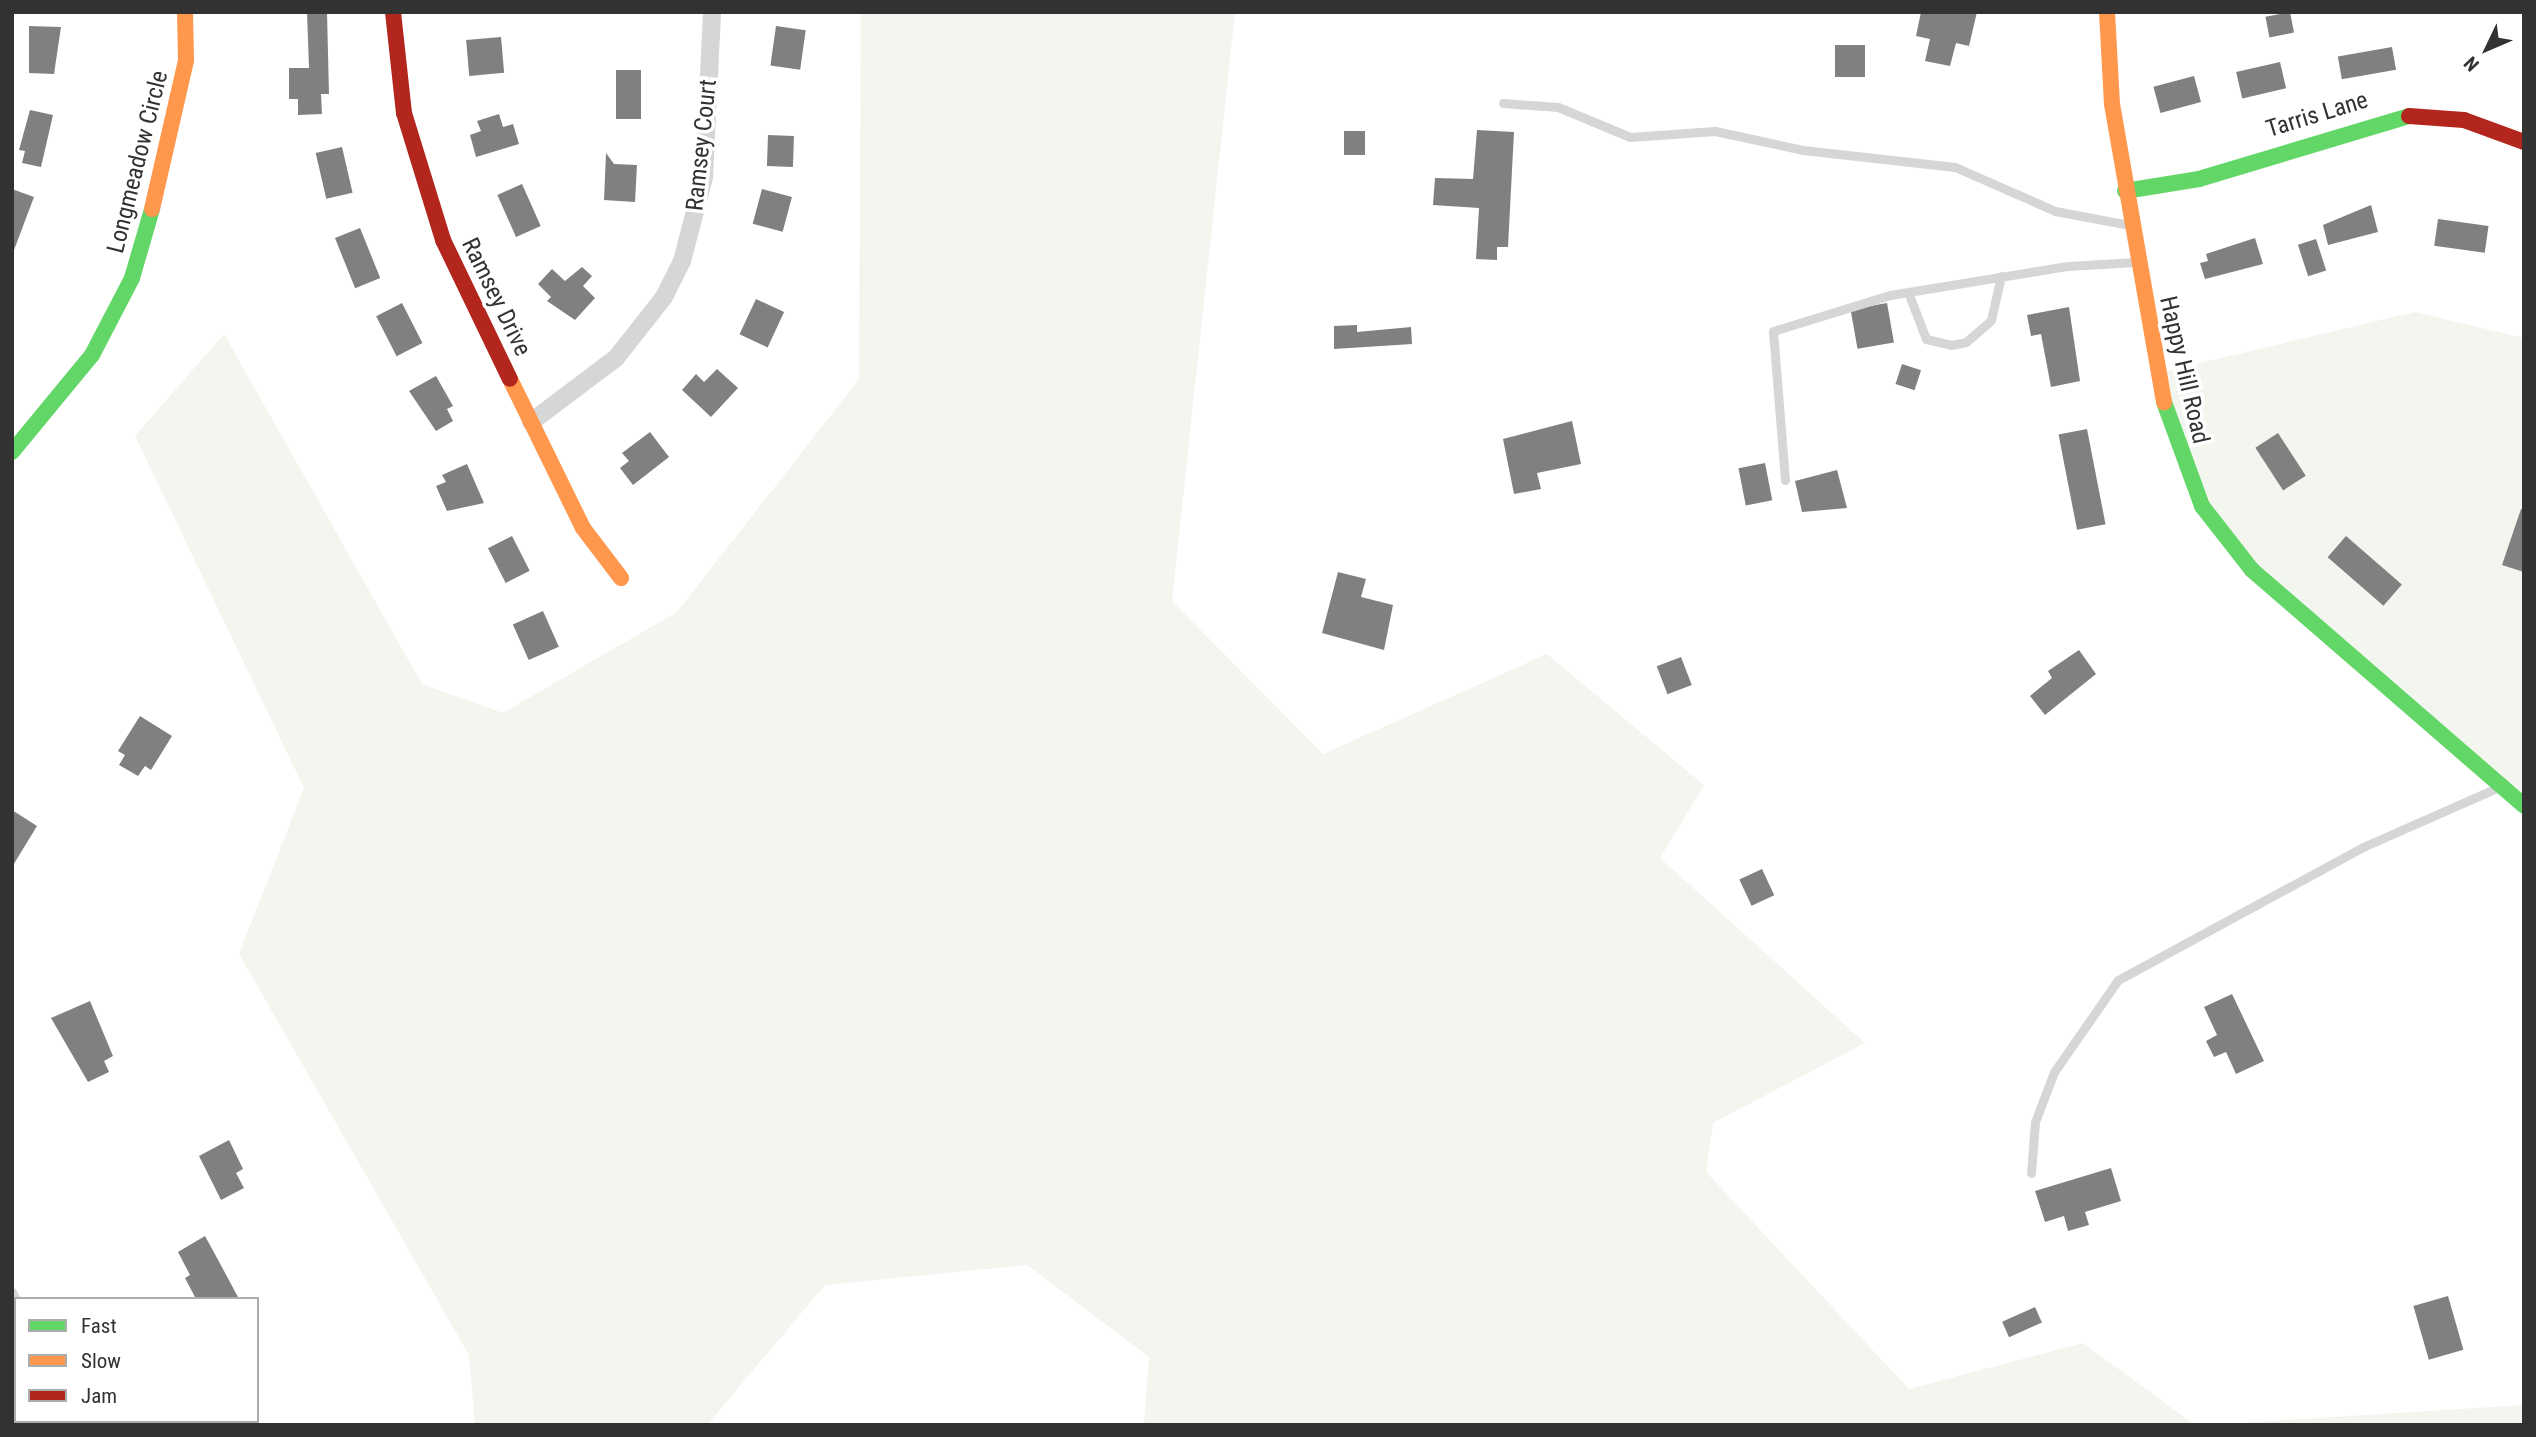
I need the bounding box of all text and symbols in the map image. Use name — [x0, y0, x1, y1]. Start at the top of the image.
north arrow — [2452, 14, 2522, 84]
text: N — [2459, 52, 2484, 76]
street label: Longmeadow Circle — [101, 68, 175, 256]
street label: Ramsey Court — [681, 78, 723, 212]
street label: Tarris Lane — [2263, 86, 2371, 144]
street label: Ramsey Drive — [455, 233, 537, 361]
street label: Happy Hill Road — [2153, 293, 2215, 447]
legend — [14, 1297, 259, 1423]
text: Fast — [81, 1314, 117, 1338]
text: Slow — [81, 1349, 121, 1373]
text: Jam — [81, 1384, 117, 1408]

